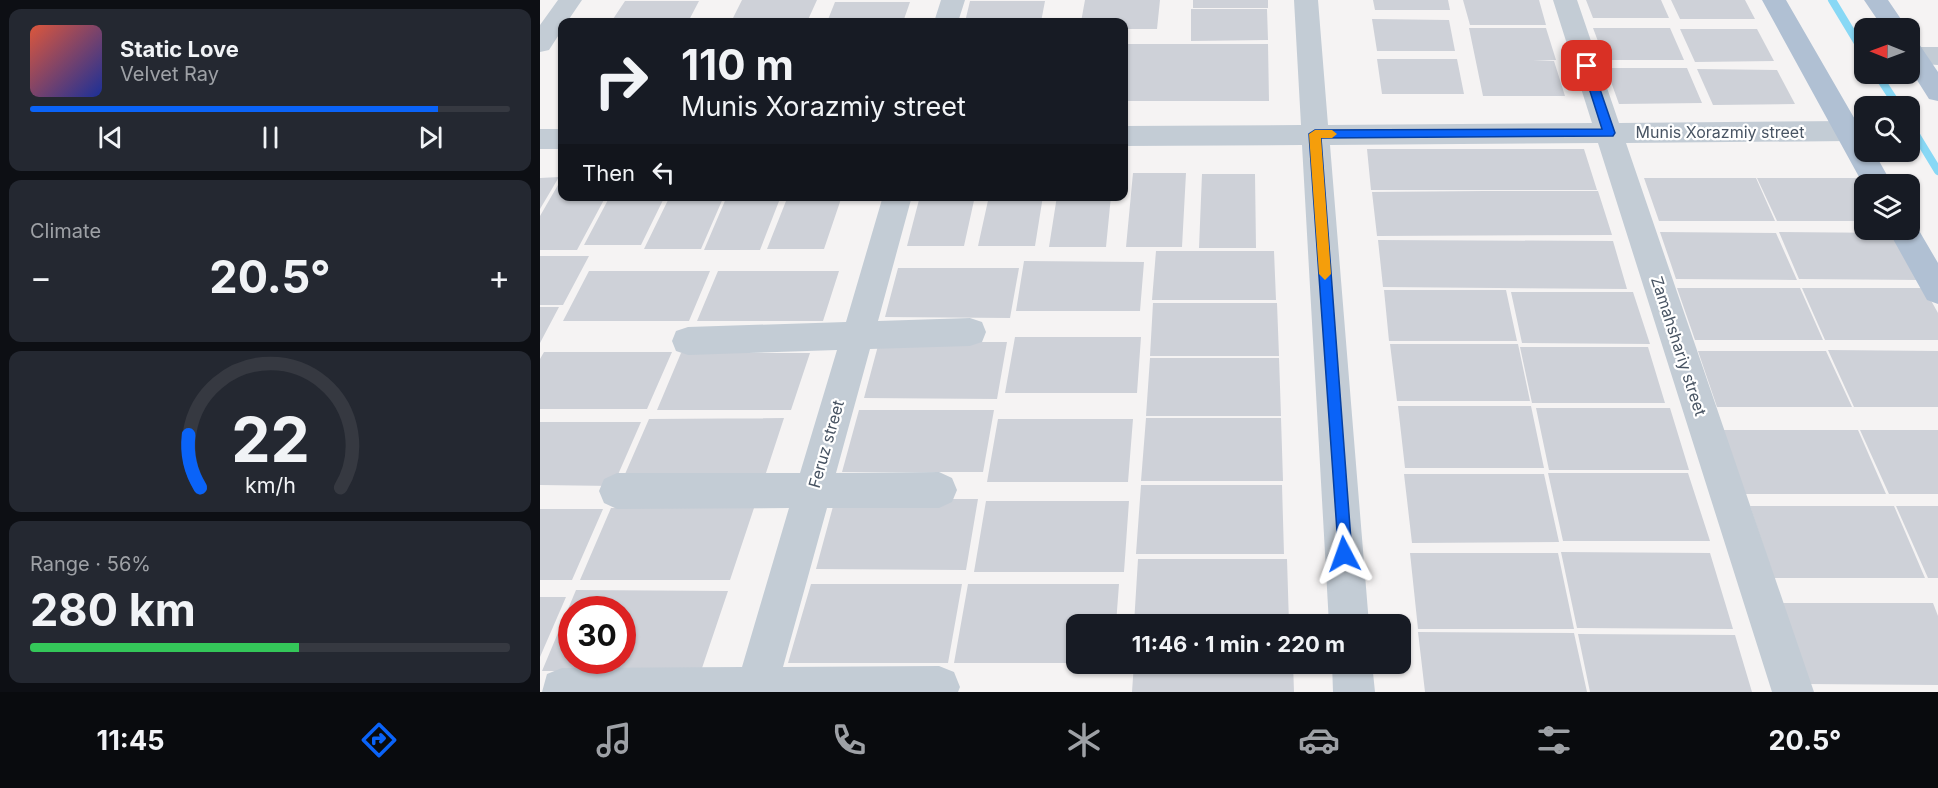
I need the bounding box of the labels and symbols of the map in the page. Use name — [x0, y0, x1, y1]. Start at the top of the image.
north arrow — [1854, 18, 1920, 84]
pin — [1561, 40, 1612, 91]
street label: Munis Xorazmiy street — [1636, 122, 1804, 142]
street label: Zamahshariy street — [1647, 274, 1711, 418]
street label: Feruz street — [804, 398, 848, 490]
position arrow — [1312, 522, 1376, 586]
speed limit sign: 30 — [558, 596, 636, 674]

